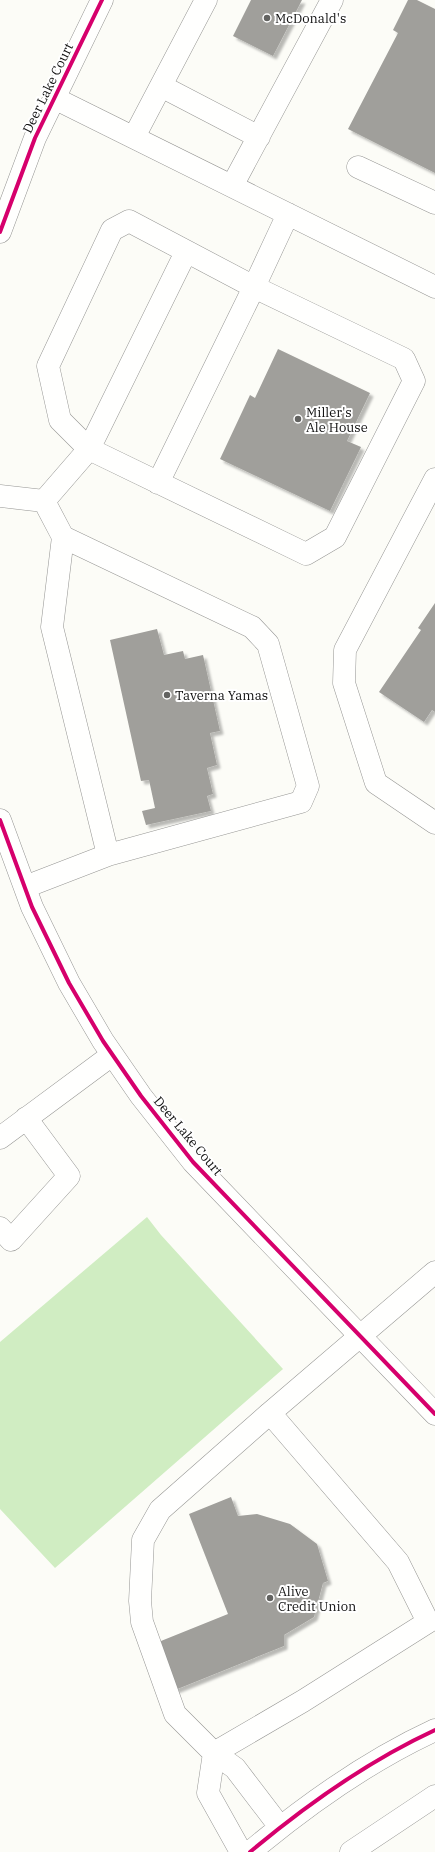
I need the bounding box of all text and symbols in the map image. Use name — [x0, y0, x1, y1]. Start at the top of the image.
place label: McDonald's — [275, 10, 346, 27]
marker: McDonald's — [262, 13, 272, 23]
street label: Deer Lake Court — [19, 40, 77, 136]
place label: Miller's Ale House — [306, 404, 368, 436]
marker: Miller's Ale House — [293, 414, 303, 424]
place label: Taverna Yamas — [175, 687, 268, 704]
marker: Taverna Yamas — [162, 690, 172, 700]
street label: Deer Lake Court — [150, 1093, 226, 1179]
place label: Alive Credit Union — [278, 1583, 356, 1615]
marker: Alive Credit Union — [265, 1593, 275, 1603]

